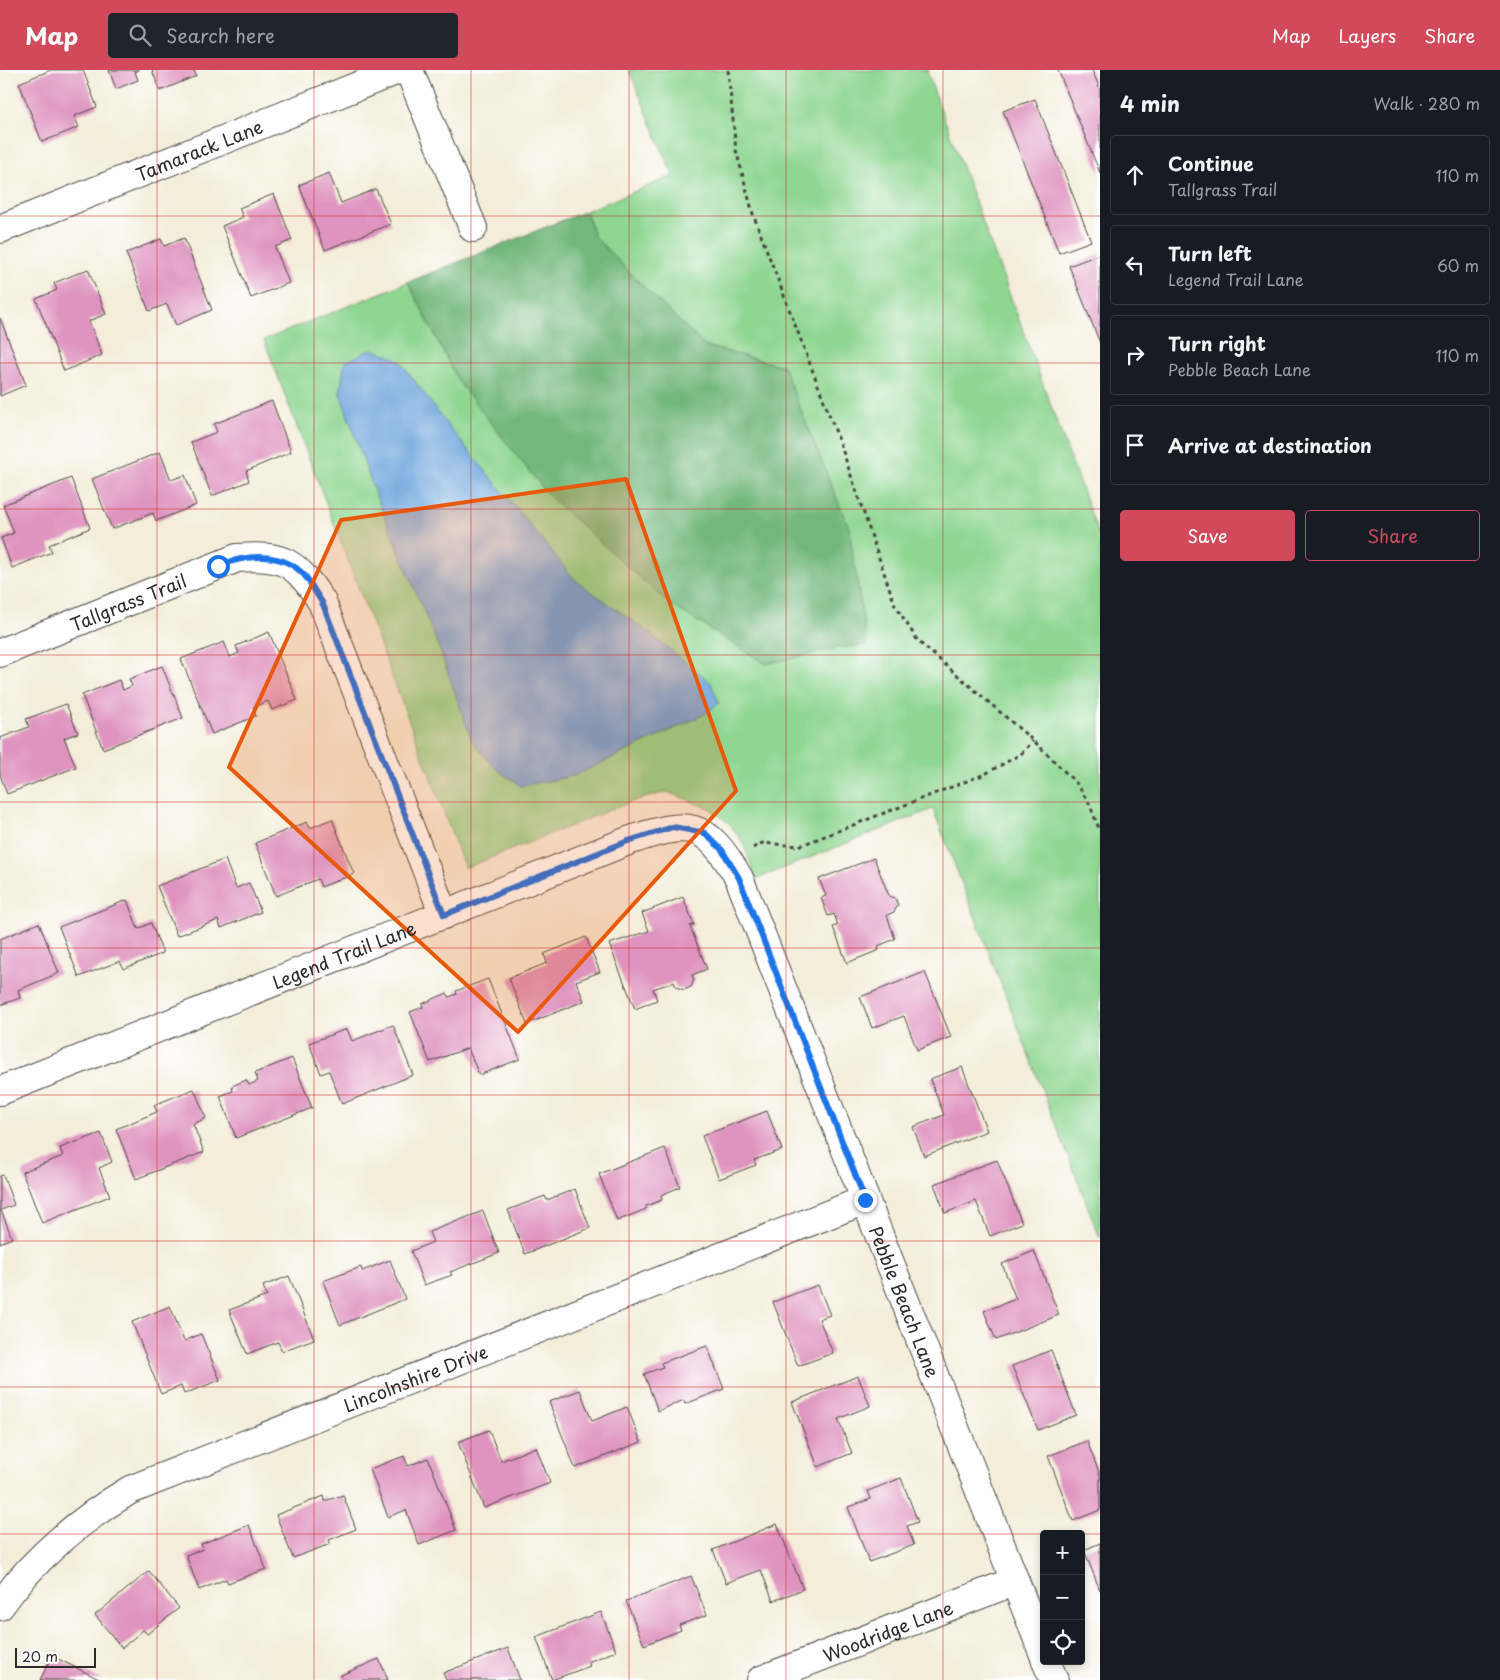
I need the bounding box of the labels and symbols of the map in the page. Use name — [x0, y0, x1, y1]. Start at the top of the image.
street label: Tamarack Lane — [131, 112, 266, 187]
route start — [207, 555, 230, 578]
street label: Tallgrass Trail — [66, 566, 190, 637]
street label: Legend Trail Lane — [268, 913, 420, 995]
route end — [854, 1189, 877, 1212]
street label: Pebble Beach Lane — [863, 1222, 947, 1381]
street label: Lincolnshire Drive — [339, 1337, 491, 1418]
street label: Woodridge Lane — [819, 1593, 957, 1668]
scale bar — [15, 1645, 96, 1668]

